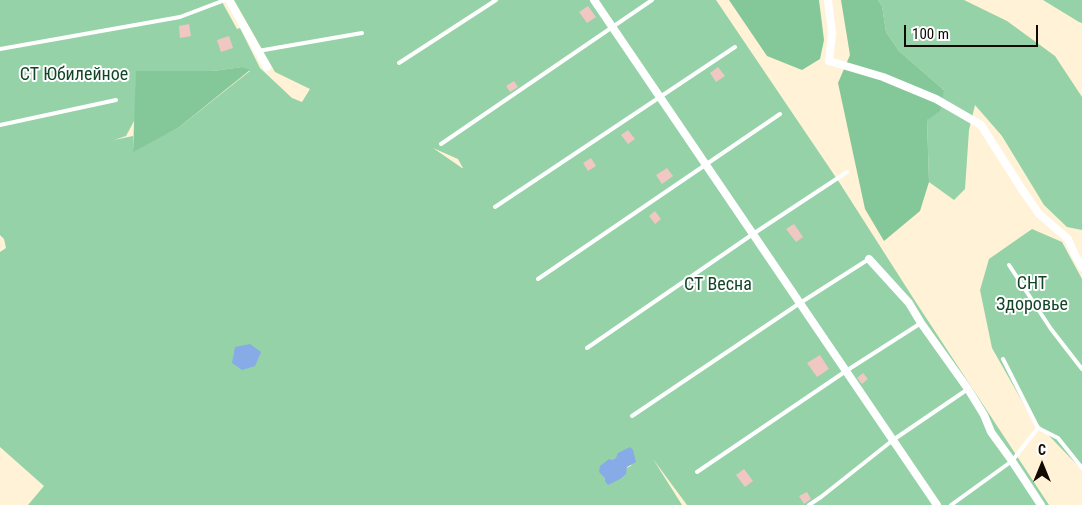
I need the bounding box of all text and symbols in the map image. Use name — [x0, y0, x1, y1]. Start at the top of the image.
scale bar — [907, 15, 1041, 47]
text: 100 m — [912, 25, 949, 43]
park label: СТ Юбилейное — [20, 64, 128, 86]
park label: СНТ Здоровье — [996, 273, 1068, 316]
park label: СТ Весна — [684, 274, 752, 296]
north arrow — [1017, 440, 1067, 490]
text: С — [1038, 442, 1046, 458]

